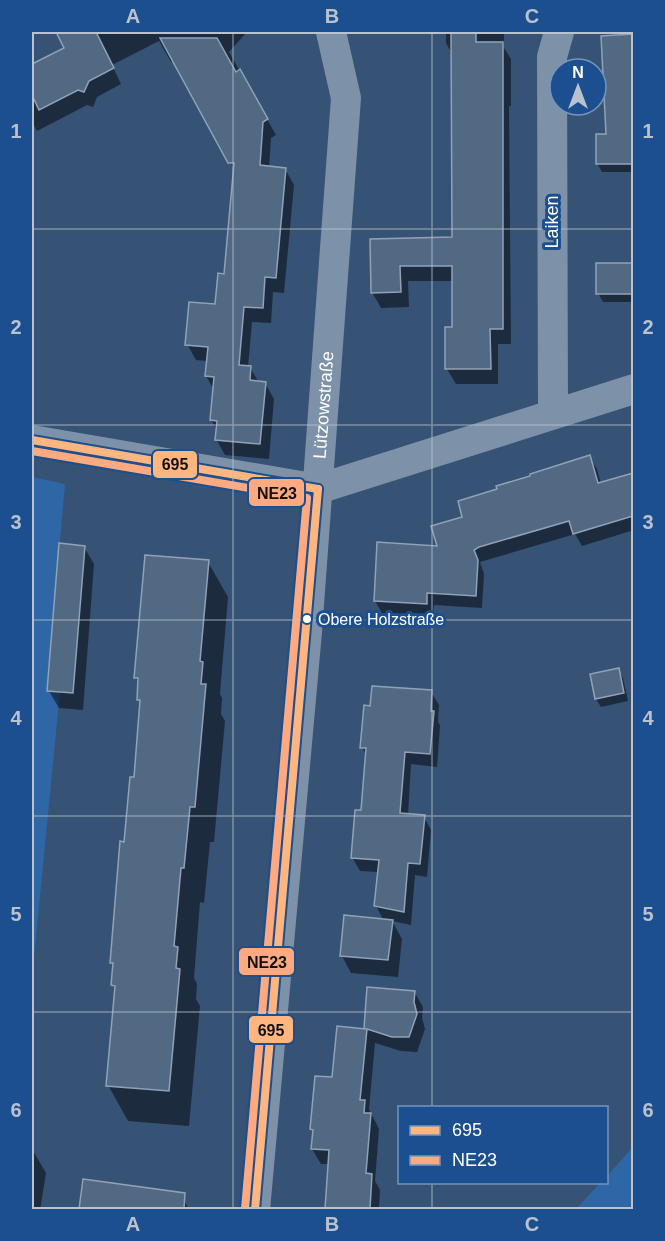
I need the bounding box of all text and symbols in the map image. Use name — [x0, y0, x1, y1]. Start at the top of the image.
text: A — [126, 5, 140, 27]
text: B — [325, 5, 339, 27]
text: C — [525, 5, 539, 27]
north arrow — [548, 57, 608, 117]
text: N — [572, 64, 584, 81]
text: 1 — [10, 120, 22, 142]
text: 1 — [642, 120, 654, 142]
street label: Laiken — [542, 195, 562, 249]
text: 2 — [10, 316, 22, 338]
text: 2 — [642, 316, 654, 338]
street label: Lützowstraße — [310, 350, 337, 460]
line badge: 695 — [152, 450, 198, 479]
text: 695 — [162, 456, 188, 473]
line badge: NE23 — [248, 478, 305, 507]
text: NE23 — [257, 485, 297, 502]
text: 3 — [10, 511, 22, 533]
text: 3 — [642, 511, 654, 533]
place label: Obere Holzstraße — [318, 611, 444, 628]
marker: Obere Holzstraße — [301, 613, 313, 625]
text: 4 — [10, 707, 22, 729]
text: 4 — [642, 707, 654, 729]
text: 5 — [10, 903, 22, 925]
text: 5 — [642, 903, 654, 925]
line badge: NE23 — [238, 947, 295, 976]
text: NE23 — [247, 954, 287, 971]
line badge: 695 — [248, 1015, 294, 1044]
text: 695 — [258, 1022, 284, 1039]
text: 6 — [10, 1099, 22, 1121]
text: 6 — [642, 1099, 654, 1121]
legend — [398, 1106, 608, 1184]
text: 695 — [452, 1120, 482, 1140]
text: NE23 — [452, 1150, 497, 1170]
text: A — [126, 1213, 140, 1235]
text: B — [325, 1213, 339, 1235]
text: C — [525, 1213, 539, 1235]

